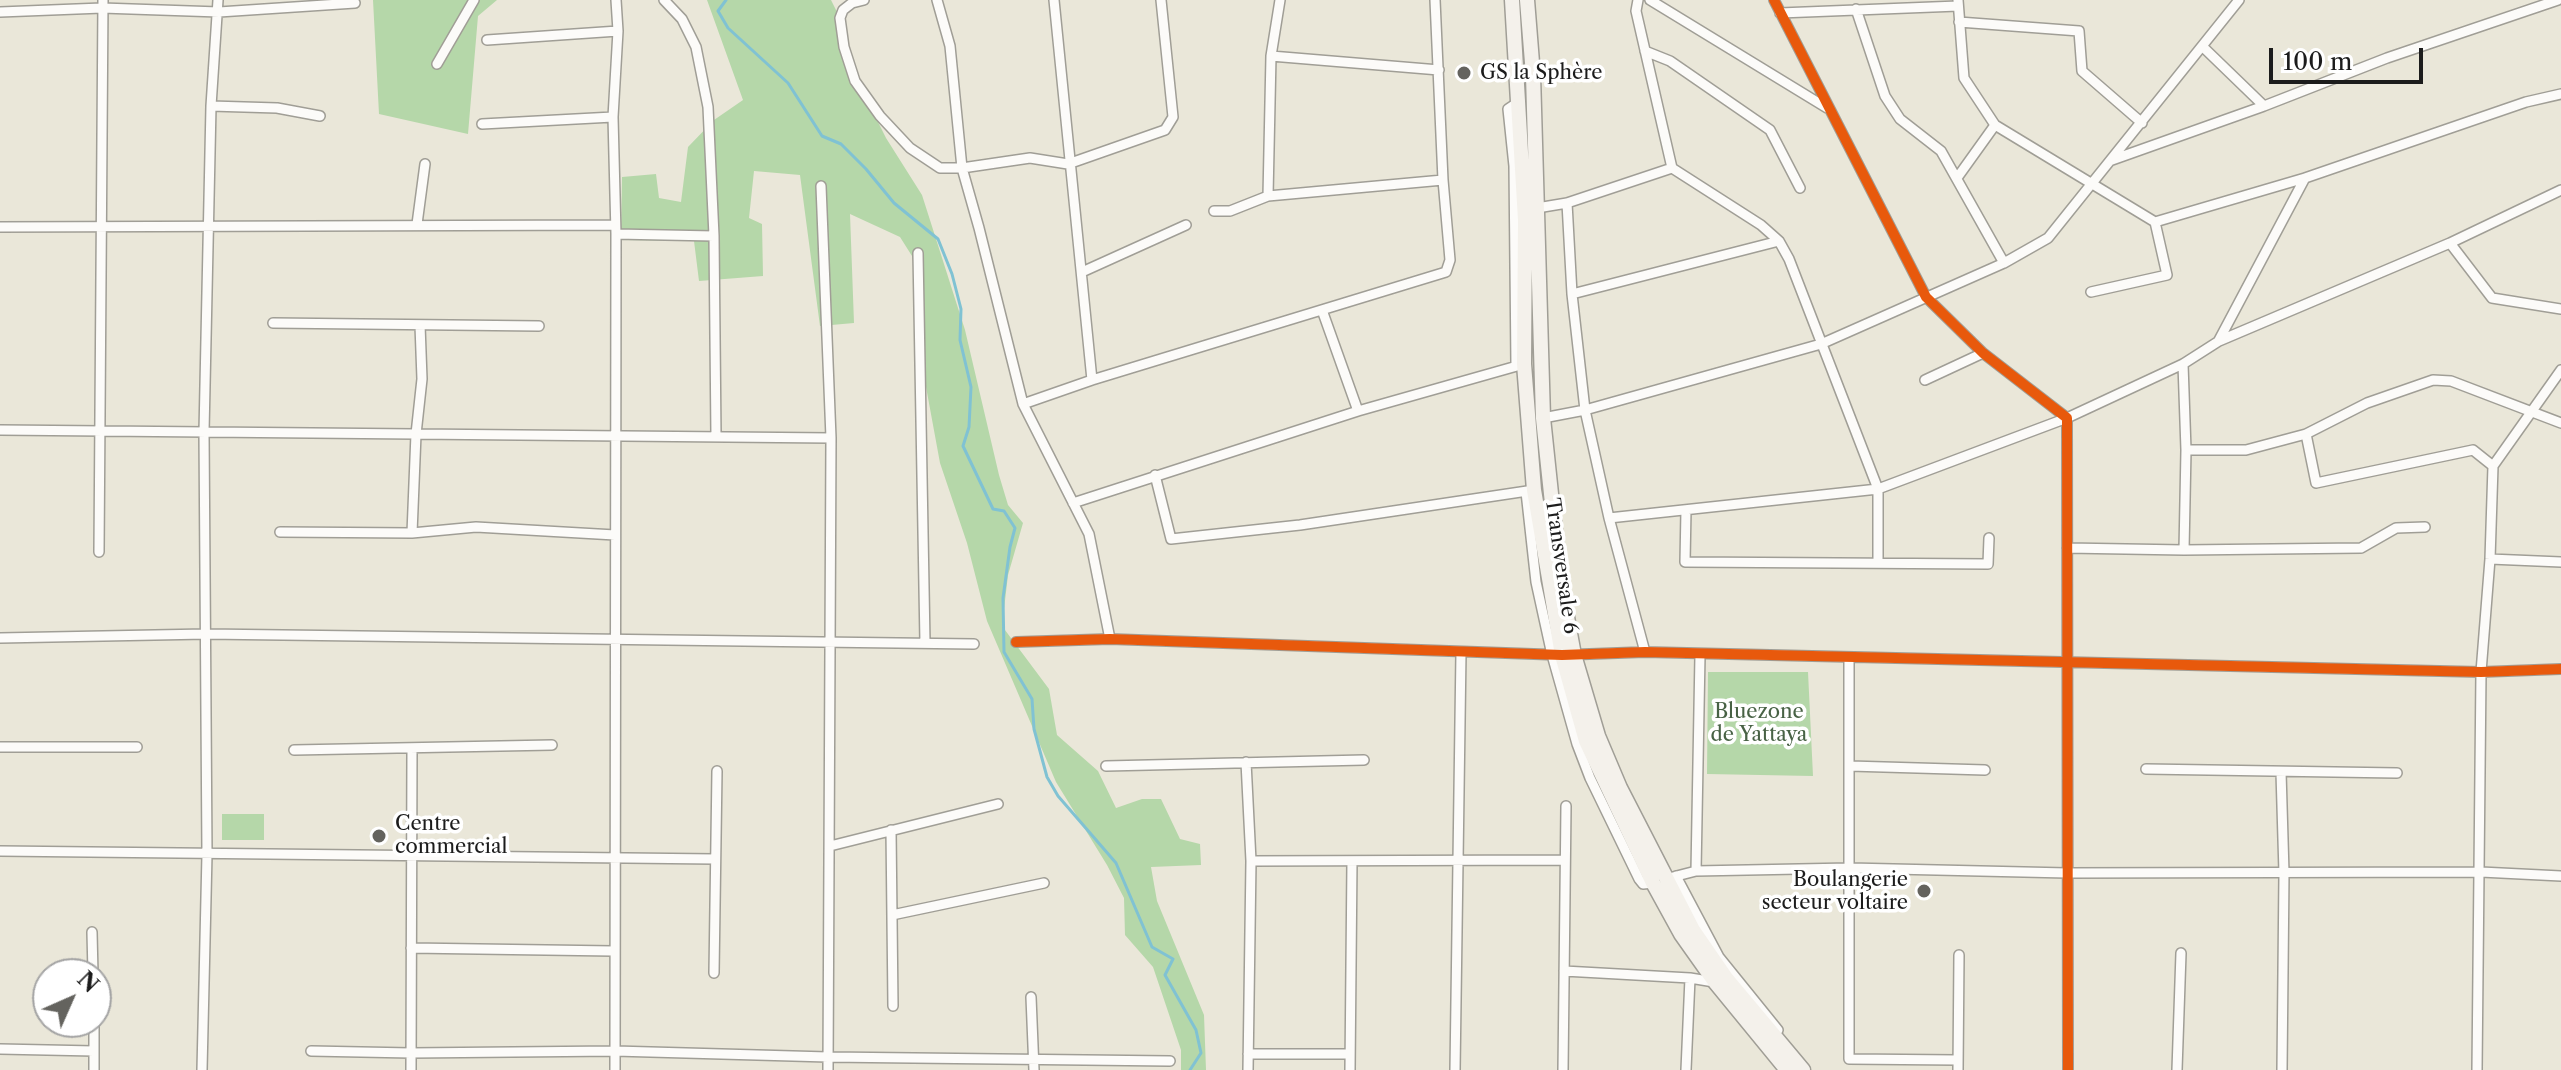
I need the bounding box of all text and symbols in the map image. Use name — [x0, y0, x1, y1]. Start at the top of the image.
scale bar — [2273, 32, 2427, 82]
text: 100 m — [2283, 47, 2352, 76]
place label: GS la Sphère — [1480, 61, 1603, 85]
marker: GS la Sphère — [1455, 64, 1473, 82]
street label: Transversale 6 — [1540, 496, 1582, 636]
park label: Bluezone de Yattaya — [1711, 700, 1807, 747]
place label: Centre commercial — [395, 812, 507, 859]
marker: Centre commercial — [370, 827, 388, 845]
place label: Boulangerie secteur voltaire — [1762, 868, 1908, 915]
marker: Boulangerie secteur voltaire — [1915, 882, 1933, 900]
north arrow — [32, 958, 112, 1038]
text: N — [72, 966, 104, 998]

